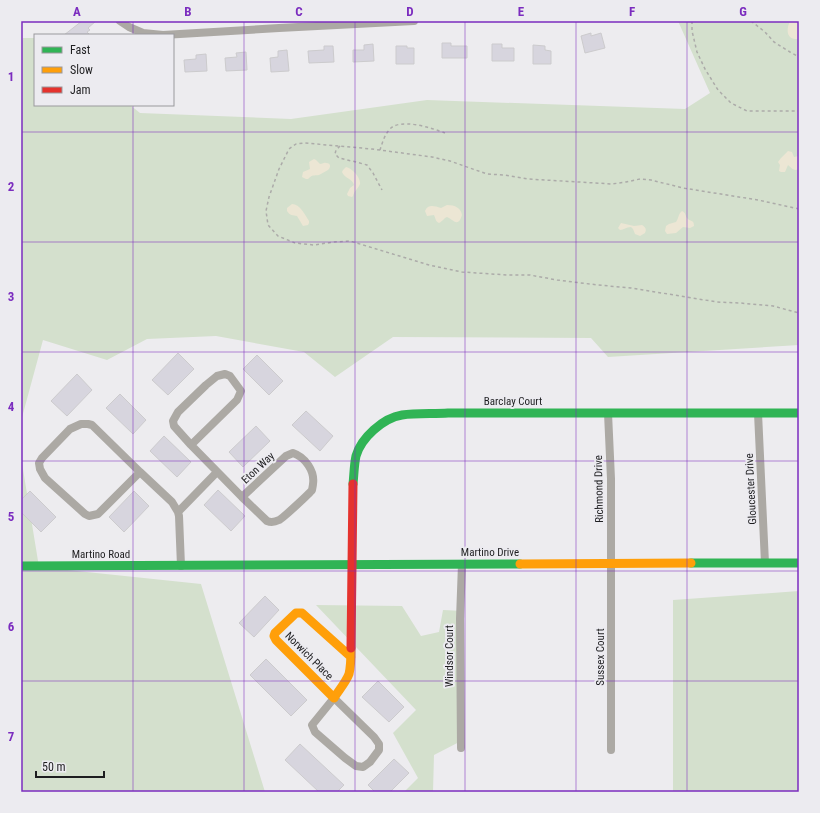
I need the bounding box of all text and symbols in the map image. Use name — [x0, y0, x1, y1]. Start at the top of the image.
text: A — [73, 4, 81, 19]
text: B — [184, 4, 192, 19]
text: C — [295, 4, 303, 19]
text: D — [406, 4, 414, 19]
text: E — [518, 4, 525, 19]
text: F — [629, 4, 635, 19]
text: G — [739, 4, 747, 19]
legend — [34, 34, 174, 106]
text: Fast — [70, 43, 91, 57]
text: Slow — [70, 63, 93, 77]
text: 1 — [8, 69, 14, 84]
text: Jam — [70, 83, 91, 97]
text: 2 — [8, 179, 15, 194]
text: 3 — [8, 289, 14, 304]
street label: Barclay Court — [484, 395, 542, 408]
text: 4 — [8, 399, 15, 414]
street label: Eton Way — [239, 449, 277, 486]
street label: Gloucester Drive — [743, 453, 759, 525]
street label: Richmond Drive — [592, 455, 606, 523]
text: 5 — [8, 509, 15, 524]
street label: Martino Drive — [461, 546, 519, 559]
street label: Martino Road — [72, 548, 130, 561]
text: 6 — [8, 619, 15, 634]
street label: Windsor Court — [443, 625, 456, 687]
street label: Sussex Court — [594, 628, 607, 686]
street label: Norwich Place — [282, 629, 336, 683]
text: 7 — [8, 729, 15, 744]
scale bar — [36, 753, 104, 779]
text: 50 m — [42, 760, 66, 774]

